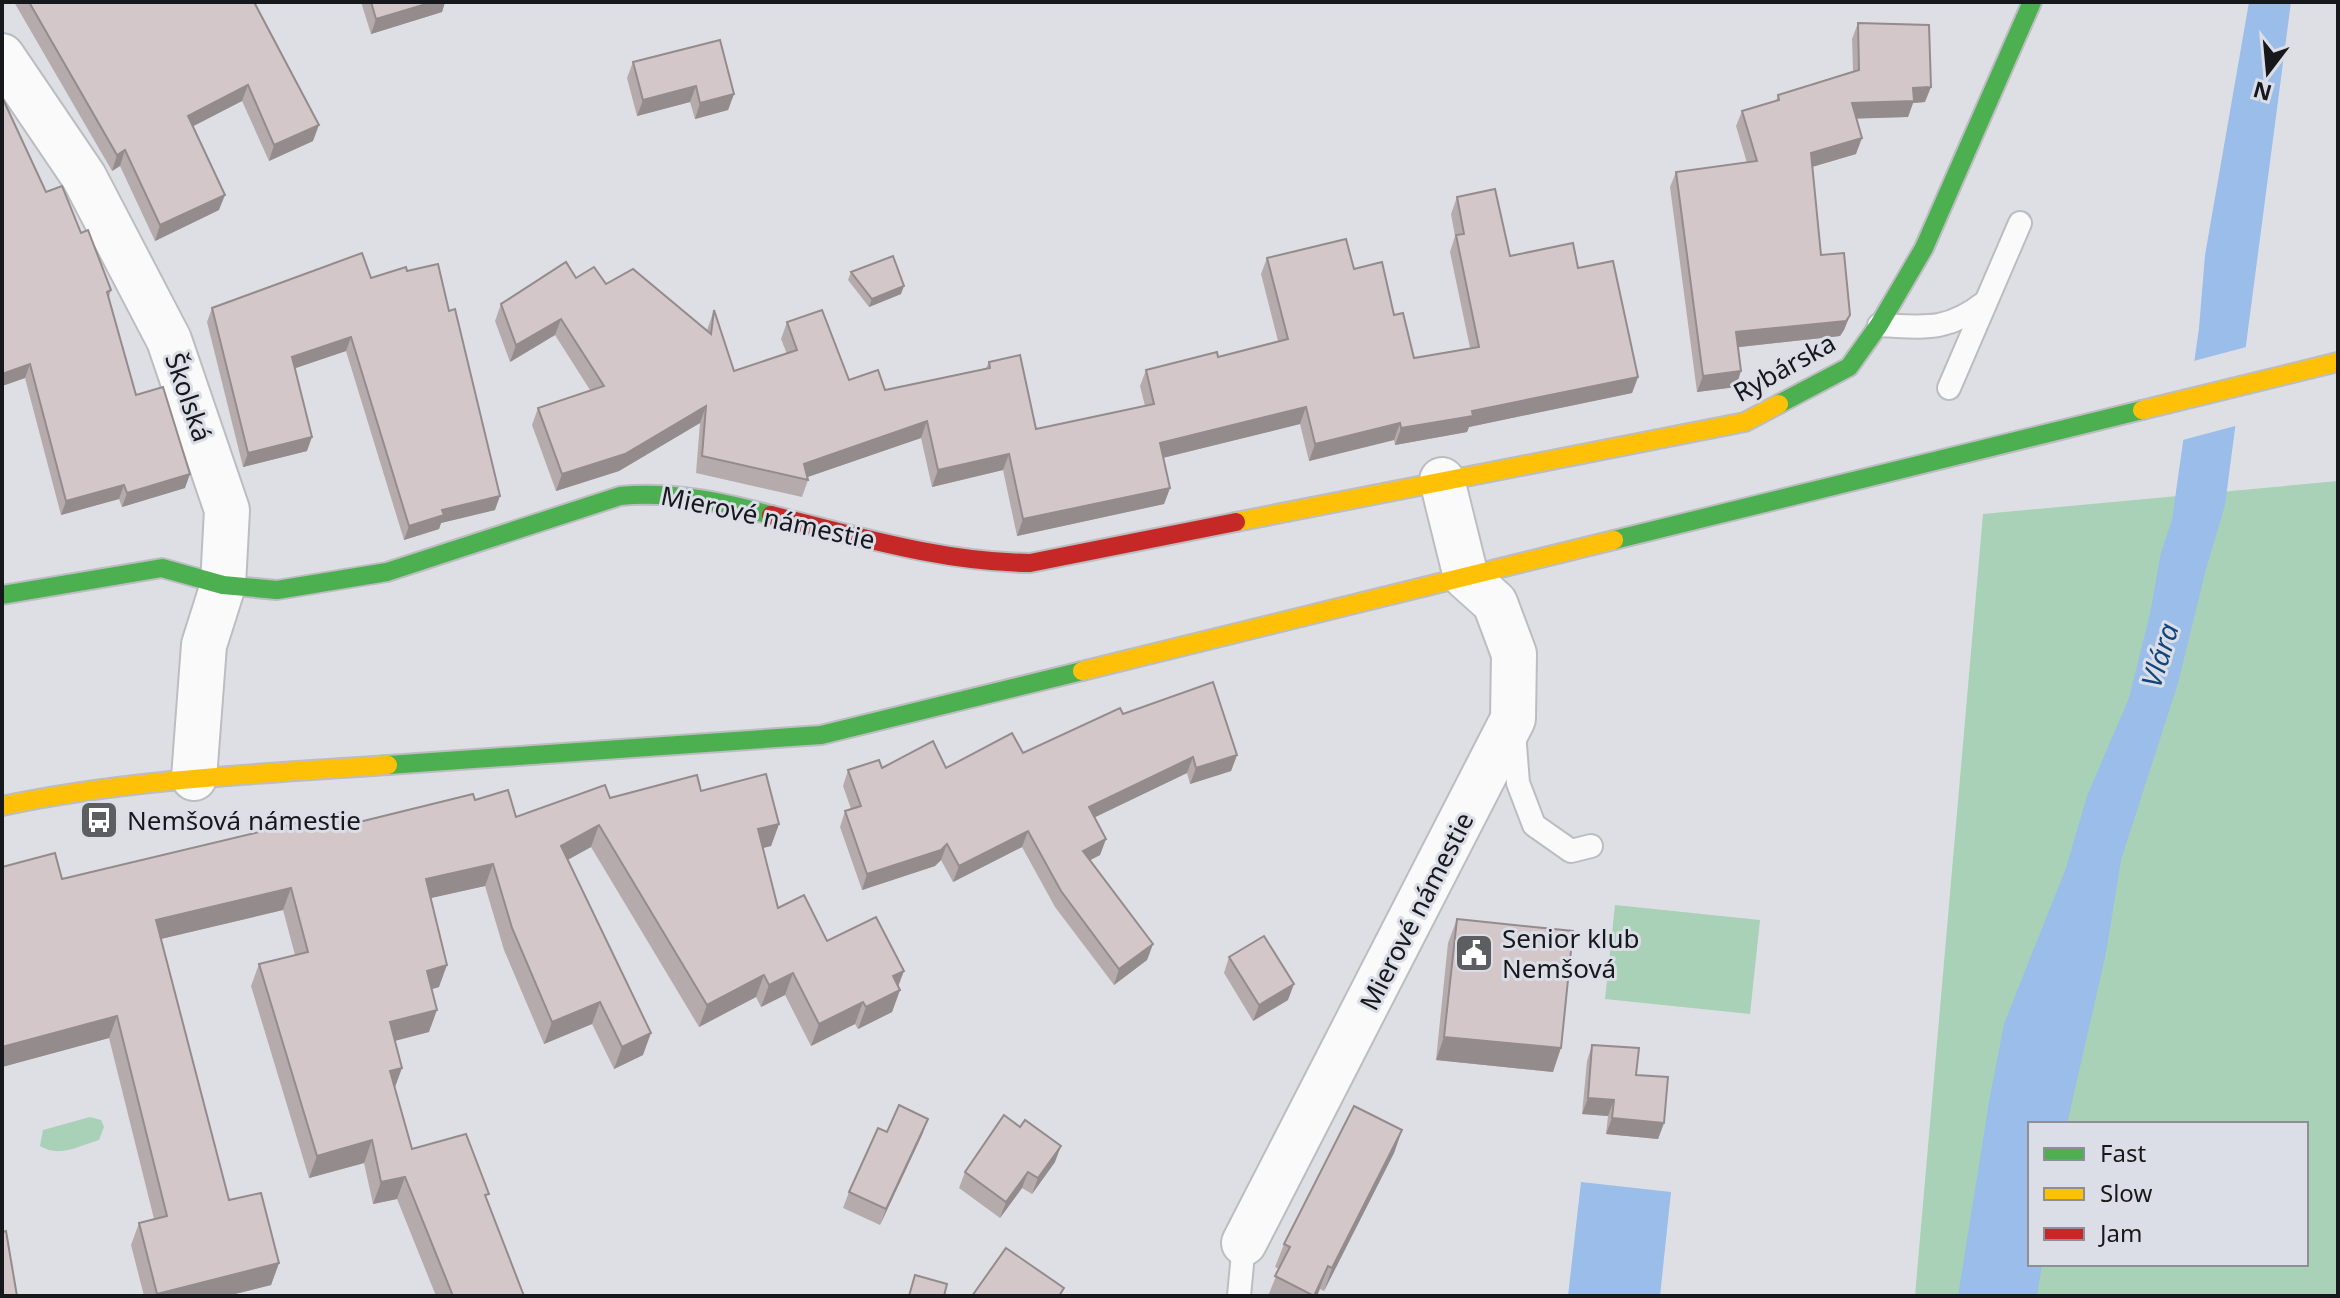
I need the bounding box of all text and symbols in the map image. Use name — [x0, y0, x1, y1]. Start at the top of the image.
north arrow — [2228, 32, 2308, 112]
text: N — [2249, 75, 2275, 109]
street label: Rybárska — [1726, 324, 1842, 410]
street label: Školská — [157, 348, 221, 446]
street label: Mierové námestie — [658, 477, 878, 557]
water label: Vlára — [2131, 618, 2187, 692]
bus stop icon: Nemšová námestie — [78, 799, 120, 841]
place label: Nemšová námestie — [127, 802, 361, 838]
street label: Mierové námestie — [1351, 806, 1481, 1016]
place label: Senior klub Nemšová — [1502, 920, 1640, 986]
public building icon: Senior klub Nemšová — [1453, 932, 1495, 974]
legend — [2028, 1122, 2308, 1266]
text: Fast — [2100, 1136, 2146, 1169]
text: Slow — [2100, 1176, 2152, 1209]
text: Jam — [2098, 1216, 2142, 1249]

